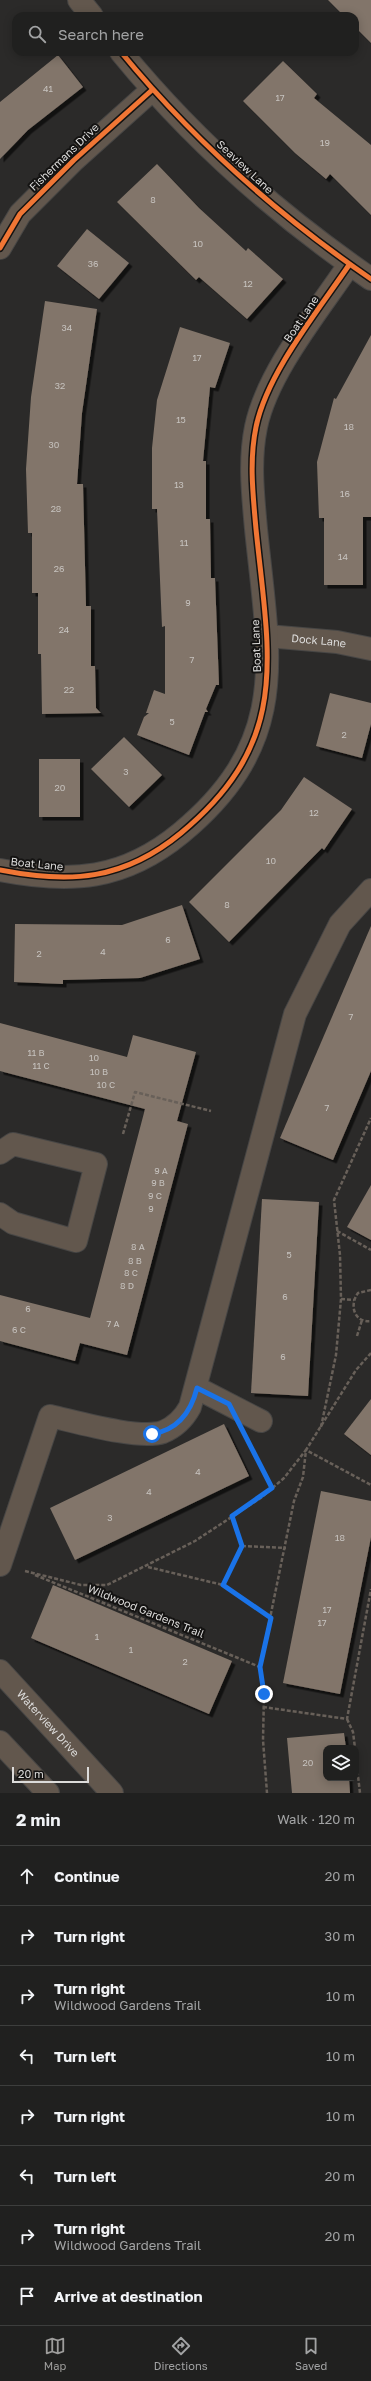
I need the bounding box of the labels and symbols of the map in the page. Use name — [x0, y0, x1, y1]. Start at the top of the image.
house number: 41 — [43, 83, 54, 94]
house number: 17 — [275, 92, 285, 103]
street label: Fishermans Drive — [26, 120, 101, 193]
street label: Seaview Lane — [215, 137, 276, 196]
house number: 19 — [320, 137, 330, 148]
house number: 8 — [150, 194, 156, 205]
house number: 10 — [193, 238, 203, 249]
house number: 36 — [88, 258, 98, 269]
house number: 12 — [243, 278, 253, 289]
street label: Boat Lane — [280, 293, 321, 344]
house number: 34 — [62, 322, 73, 333]
house number: 17 — [192, 352, 202, 363]
house number: 32 — [55, 380, 65, 391]
house number: 15 — [176, 414, 186, 425]
house number: 18 — [344, 421, 354, 432]
house number: 30 — [49, 439, 60, 450]
house number: 13 — [174, 479, 184, 490]
house number: 16 — [340, 488, 350, 499]
house number: 28 — [51, 503, 61, 514]
house number: 11 — [180, 537, 189, 548]
house number: 14 — [338, 551, 348, 562]
house number: 26 — [54, 563, 64, 574]
house number: 9 — [185, 597, 191, 608]
street label: Boat Lane — [248, 619, 263, 673]
house number: 24 — [59, 624, 70, 635]
street label: Dock Lane — [291, 631, 347, 650]
house number: 7 — [190, 654, 195, 665]
house number: 22 — [64, 684, 74, 695]
house number: 5 — [169, 716, 175, 727]
house number: 2 — [341, 729, 347, 740]
house number: 3 — [123, 766, 129, 777]
house number: 20 — [55, 782, 66, 793]
house number: 12 — [309, 807, 319, 818]
street label: Boat Lane — [10, 854, 64, 873]
house number: 10 — [266, 855, 276, 866]
house number: 8 — [224, 899, 230, 910]
house number: 6 — [165, 934, 171, 945]
house number: 4 — [100, 946, 106, 957]
house number: 2 — [36, 948, 42, 959]
house number: 7 — [349, 1011, 354, 1022]
house number: 11 B — [27, 1047, 45, 1058]
house number: 10 — [89, 1052, 99, 1063]
house number: 11 C — [32, 1060, 50, 1071]
house number: 10 B — [90, 1066, 108, 1077]
house number: 10 C — [97, 1079, 115, 1090]
house number: 7 — [325, 1102, 330, 1113]
house number: 9 A — [154, 1165, 168, 1176]
house number: 9 B — [151, 1177, 165, 1188]
house number: 9 C — [148, 1190, 162, 1201]
house number: 9 — [148, 1203, 154, 1214]
house number: 8 A — [131, 1241, 145, 1252]
house number: 5 — [286, 1249, 292, 1260]
house number: 8 B — [128, 1255, 142, 1266]
house number: 8 C — [124, 1267, 138, 1278]
house number: 8 D — [120, 1280, 134, 1291]
house number: 6 — [282, 1291, 288, 1302]
house number: 6 — [25, 1303, 31, 1314]
house number: 7 A — [106, 1318, 120, 1329]
house number: 6 C — [12, 1324, 26, 1335]
house number: 6 — [280, 1351, 286, 1362]
route start — [143, 1425, 161, 1443]
house number: 4 — [195, 1466, 201, 1477]
house number: 4 — [146, 1486, 152, 1497]
house number: 3 — [107, 1512, 113, 1523]
house number: 18 — [335, 1532, 345, 1543]
street label: Wildwood Gardens Trail — [86, 1581, 207, 1640]
house number: 17 — [322, 1604, 332, 1615]
house number: 17 — [317, 1617, 327, 1628]
house number: 1 — [95, 1631, 100, 1642]
house number: 1 — [129, 1644, 134, 1655]
house number: 2 — [182, 1656, 188, 1667]
route end — [255, 1685, 273, 1703]
street label: Waterview Drive — [15, 1687, 82, 1759]
house number: 20 — [303, 1757, 314, 1768]
scale bar — [12, 1765, 89, 1784]

